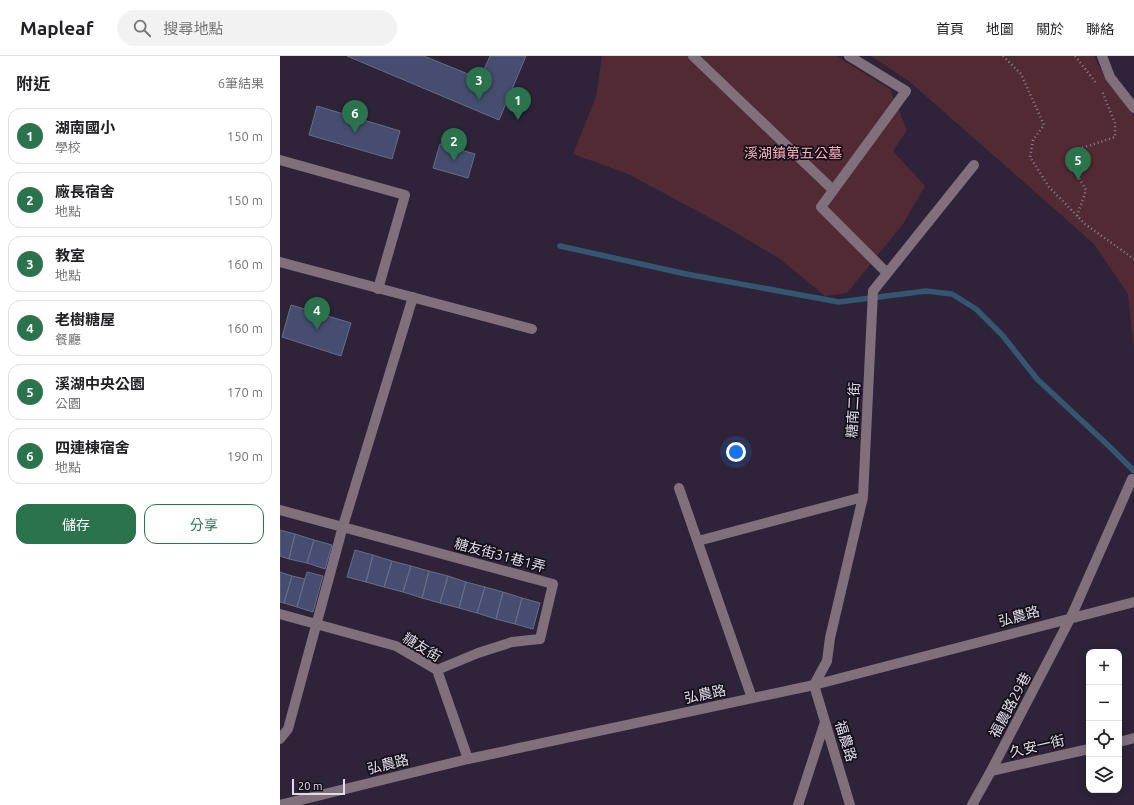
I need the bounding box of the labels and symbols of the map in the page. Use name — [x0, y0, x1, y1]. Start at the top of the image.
pin: 3 — [466, 67, 492, 100]
pin: 1 — [505, 87, 531, 120]
pin: 6 — [342, 100, 368, 133]
pin: 2 — [441, 128, 467, 161]
park label: 溪湖鎮第五公墓 — [744, 145, 842, 161]
pin: 5 — [1065, 147, 1091, 180]
pin: 4 — [304, 297, 330, 330]
street label: 糖南二街 — [844, 382, 862, 438]
your location — [726, 442, 746, 462]
street label: 糖友街31巷1弄 — [453, 535, 547, 575]
street label: 弘農路 — [997, 603, 1041, 629]
street label: 糖友街 — [400, 629, 444, 665]
street label: 福農路29巷 — [986, 670, 1034, 740]
street label: 弘農路 — [683, 682, 727, 706]
street label: 福農路 — [832, 719, 860, 763]
street label: 久安一街 — [1008, 732, 1066, 760]
street label: 弘農路 — [366, 751, 410, 777]
scale bar — [292, 777, 345, 796]

